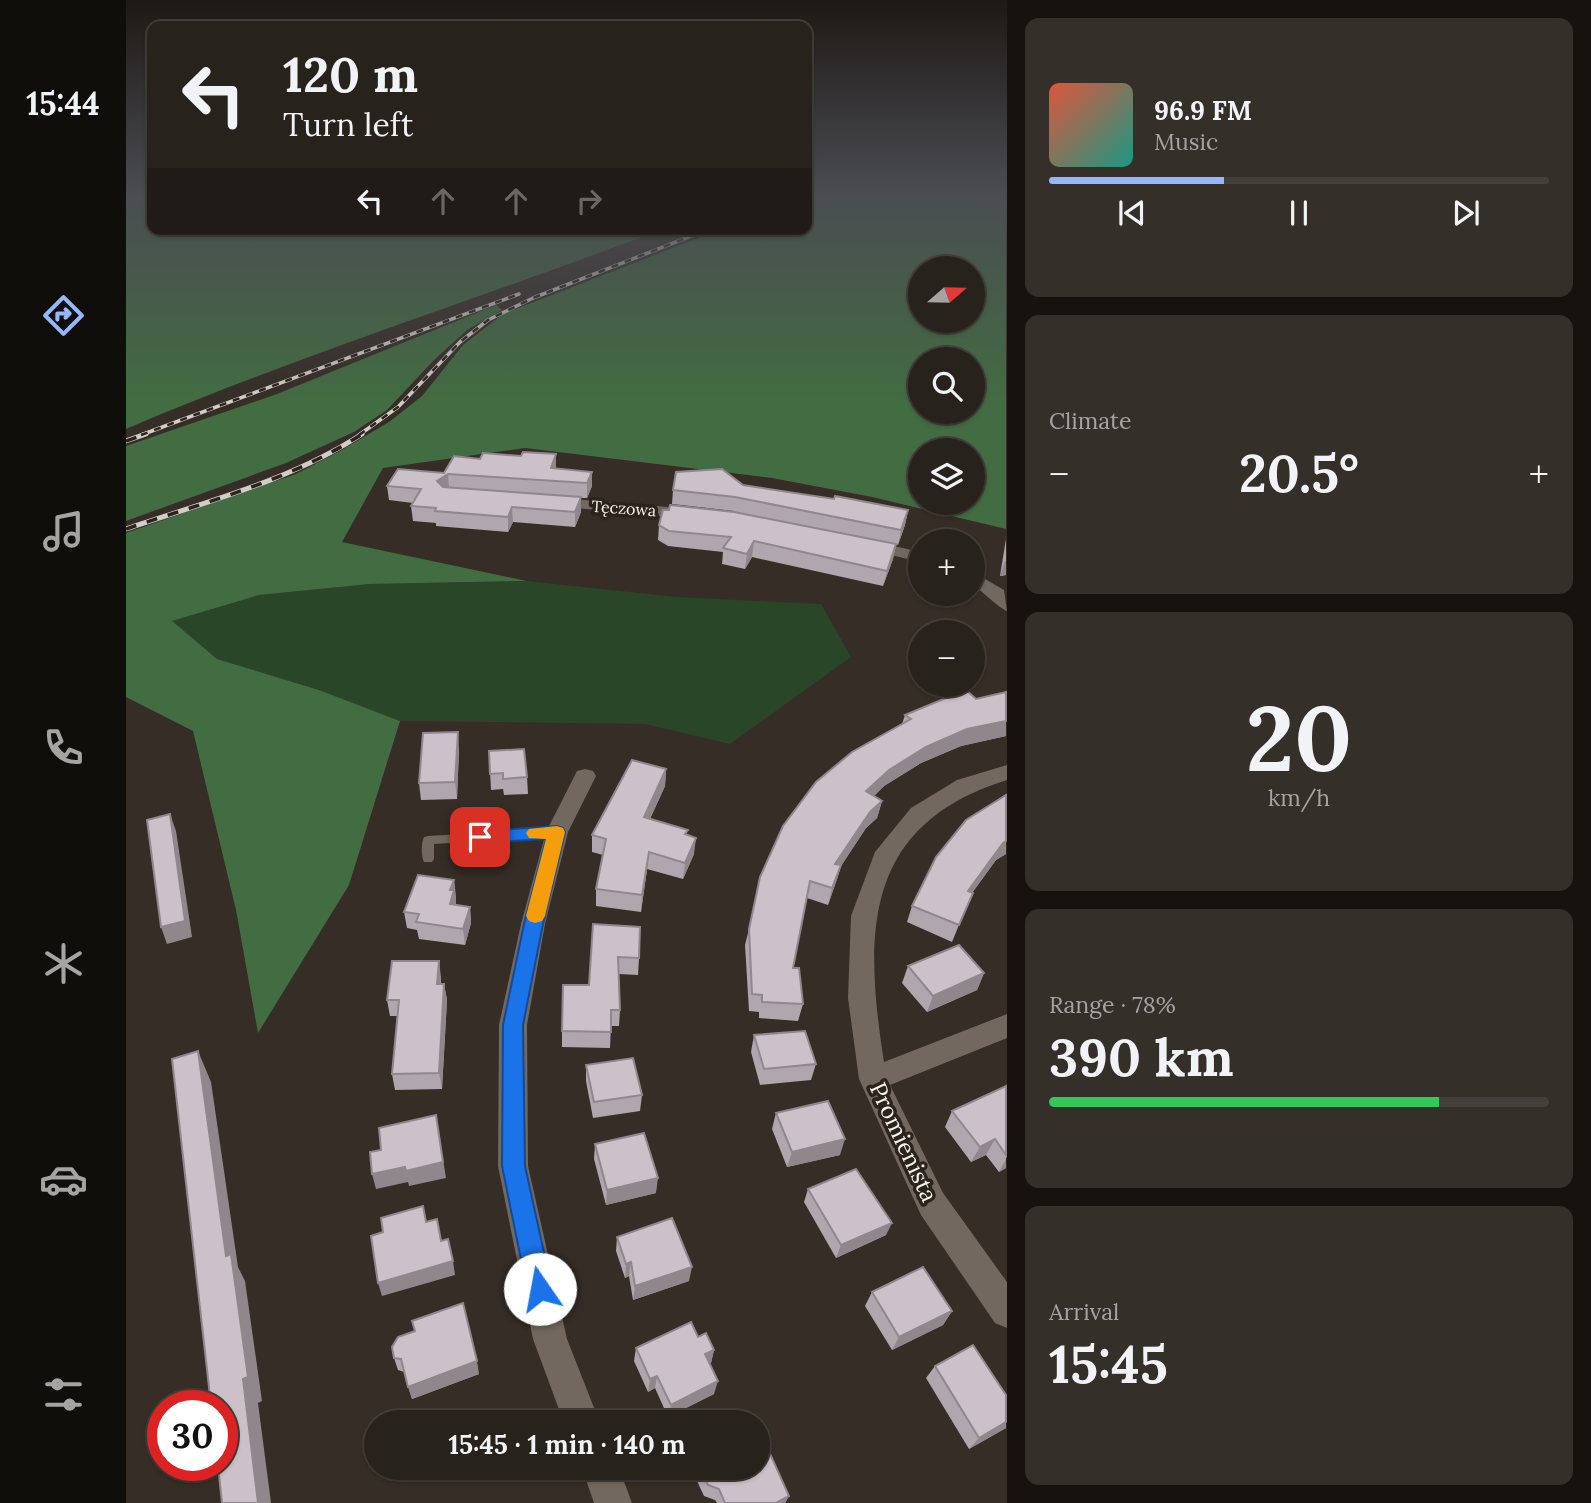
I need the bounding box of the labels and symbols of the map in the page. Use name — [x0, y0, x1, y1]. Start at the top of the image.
north arrow — [908, 256, 985, 332]
street label: Tęczowa — [591, 496, 657, 520]
pin — [450, 807, 510, 867]
street label: Promienista — [864, 1078, 944, 1206]
position arrow — [503, 1252, 577, 1326]
speed limit sign: 30 — [147, 1390, 238, 1481]

